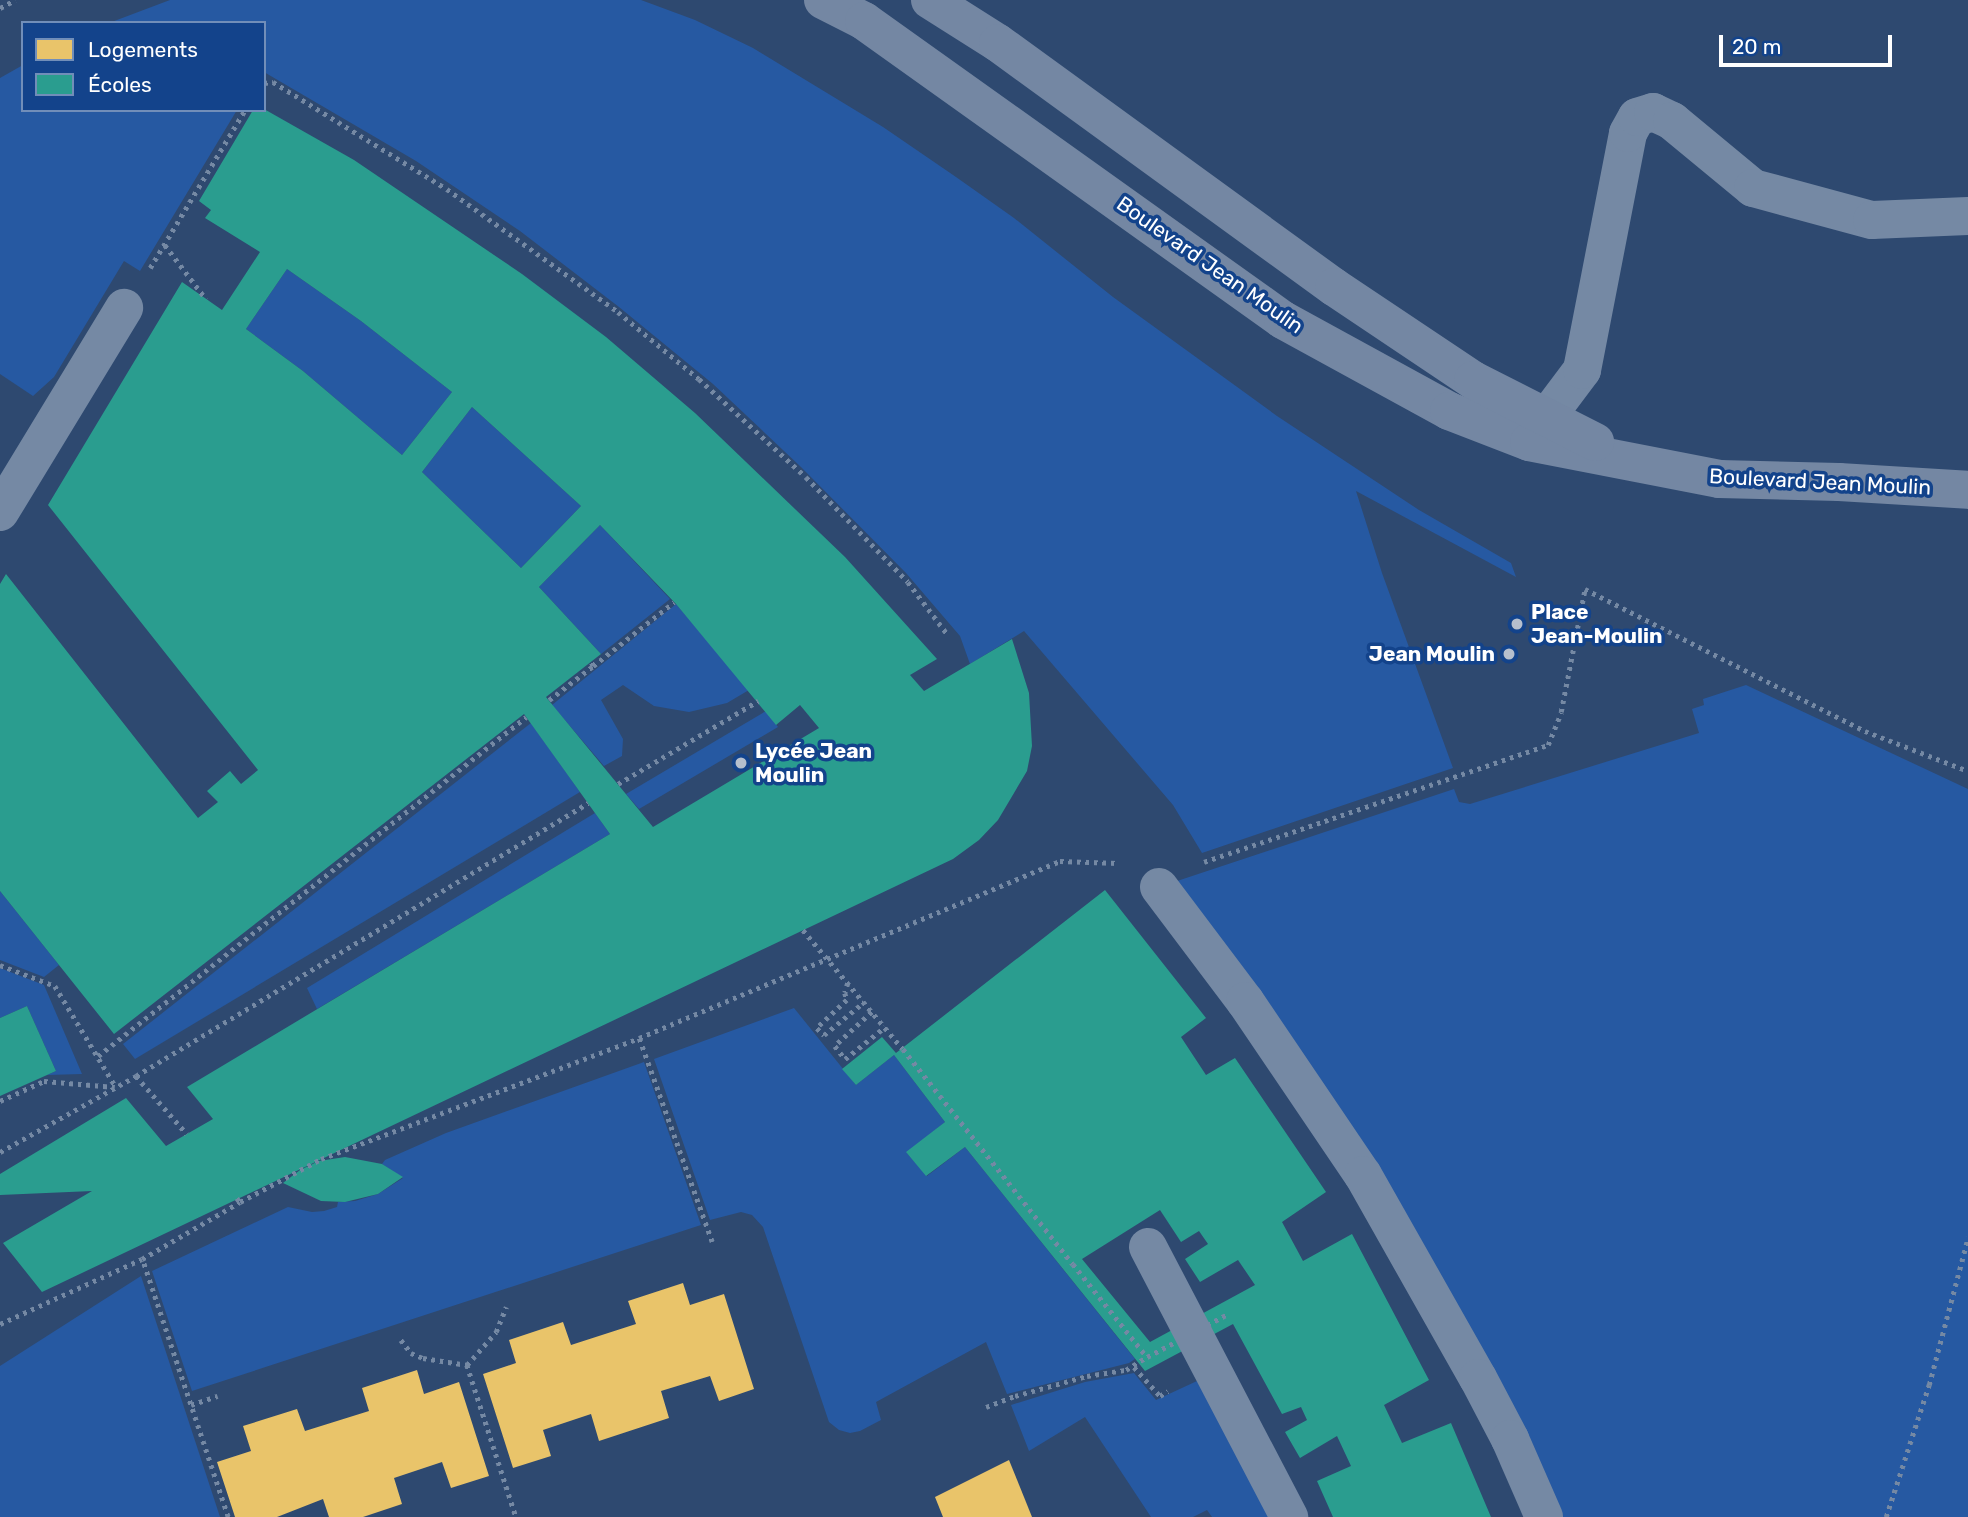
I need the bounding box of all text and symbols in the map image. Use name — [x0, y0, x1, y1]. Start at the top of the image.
legend — [21, 21, 266, 112]
scale bar — [1723, 21, 1896, 65]
text: 20 m — [1732, 34, 1781, 59]
text: Logements — [88, 37, 198, 62]
text: Écoles — [88, 72, 152, 97]
street label: Boulevard Jean Moulin — [1112, 191, 1308, 339]
street label: Boulevard Jean Moulin — [1708, 464, 1932, 500]
place label: Place Jean-Moulin — [1531, 599, 1663, 649]
marker: Place Jean-Moulin — [1509, 616, 1525, 632]
place label: Jean Moulin — [1369, 641, 1495, 667]
marker: Jean Moulin — [1501, 646, 1517, 662]
place label: Lycée Jean Moulin — [755, 738, 872, 788]
marker: Lycée Jean Moulin — [733, 755, 749, 771]

